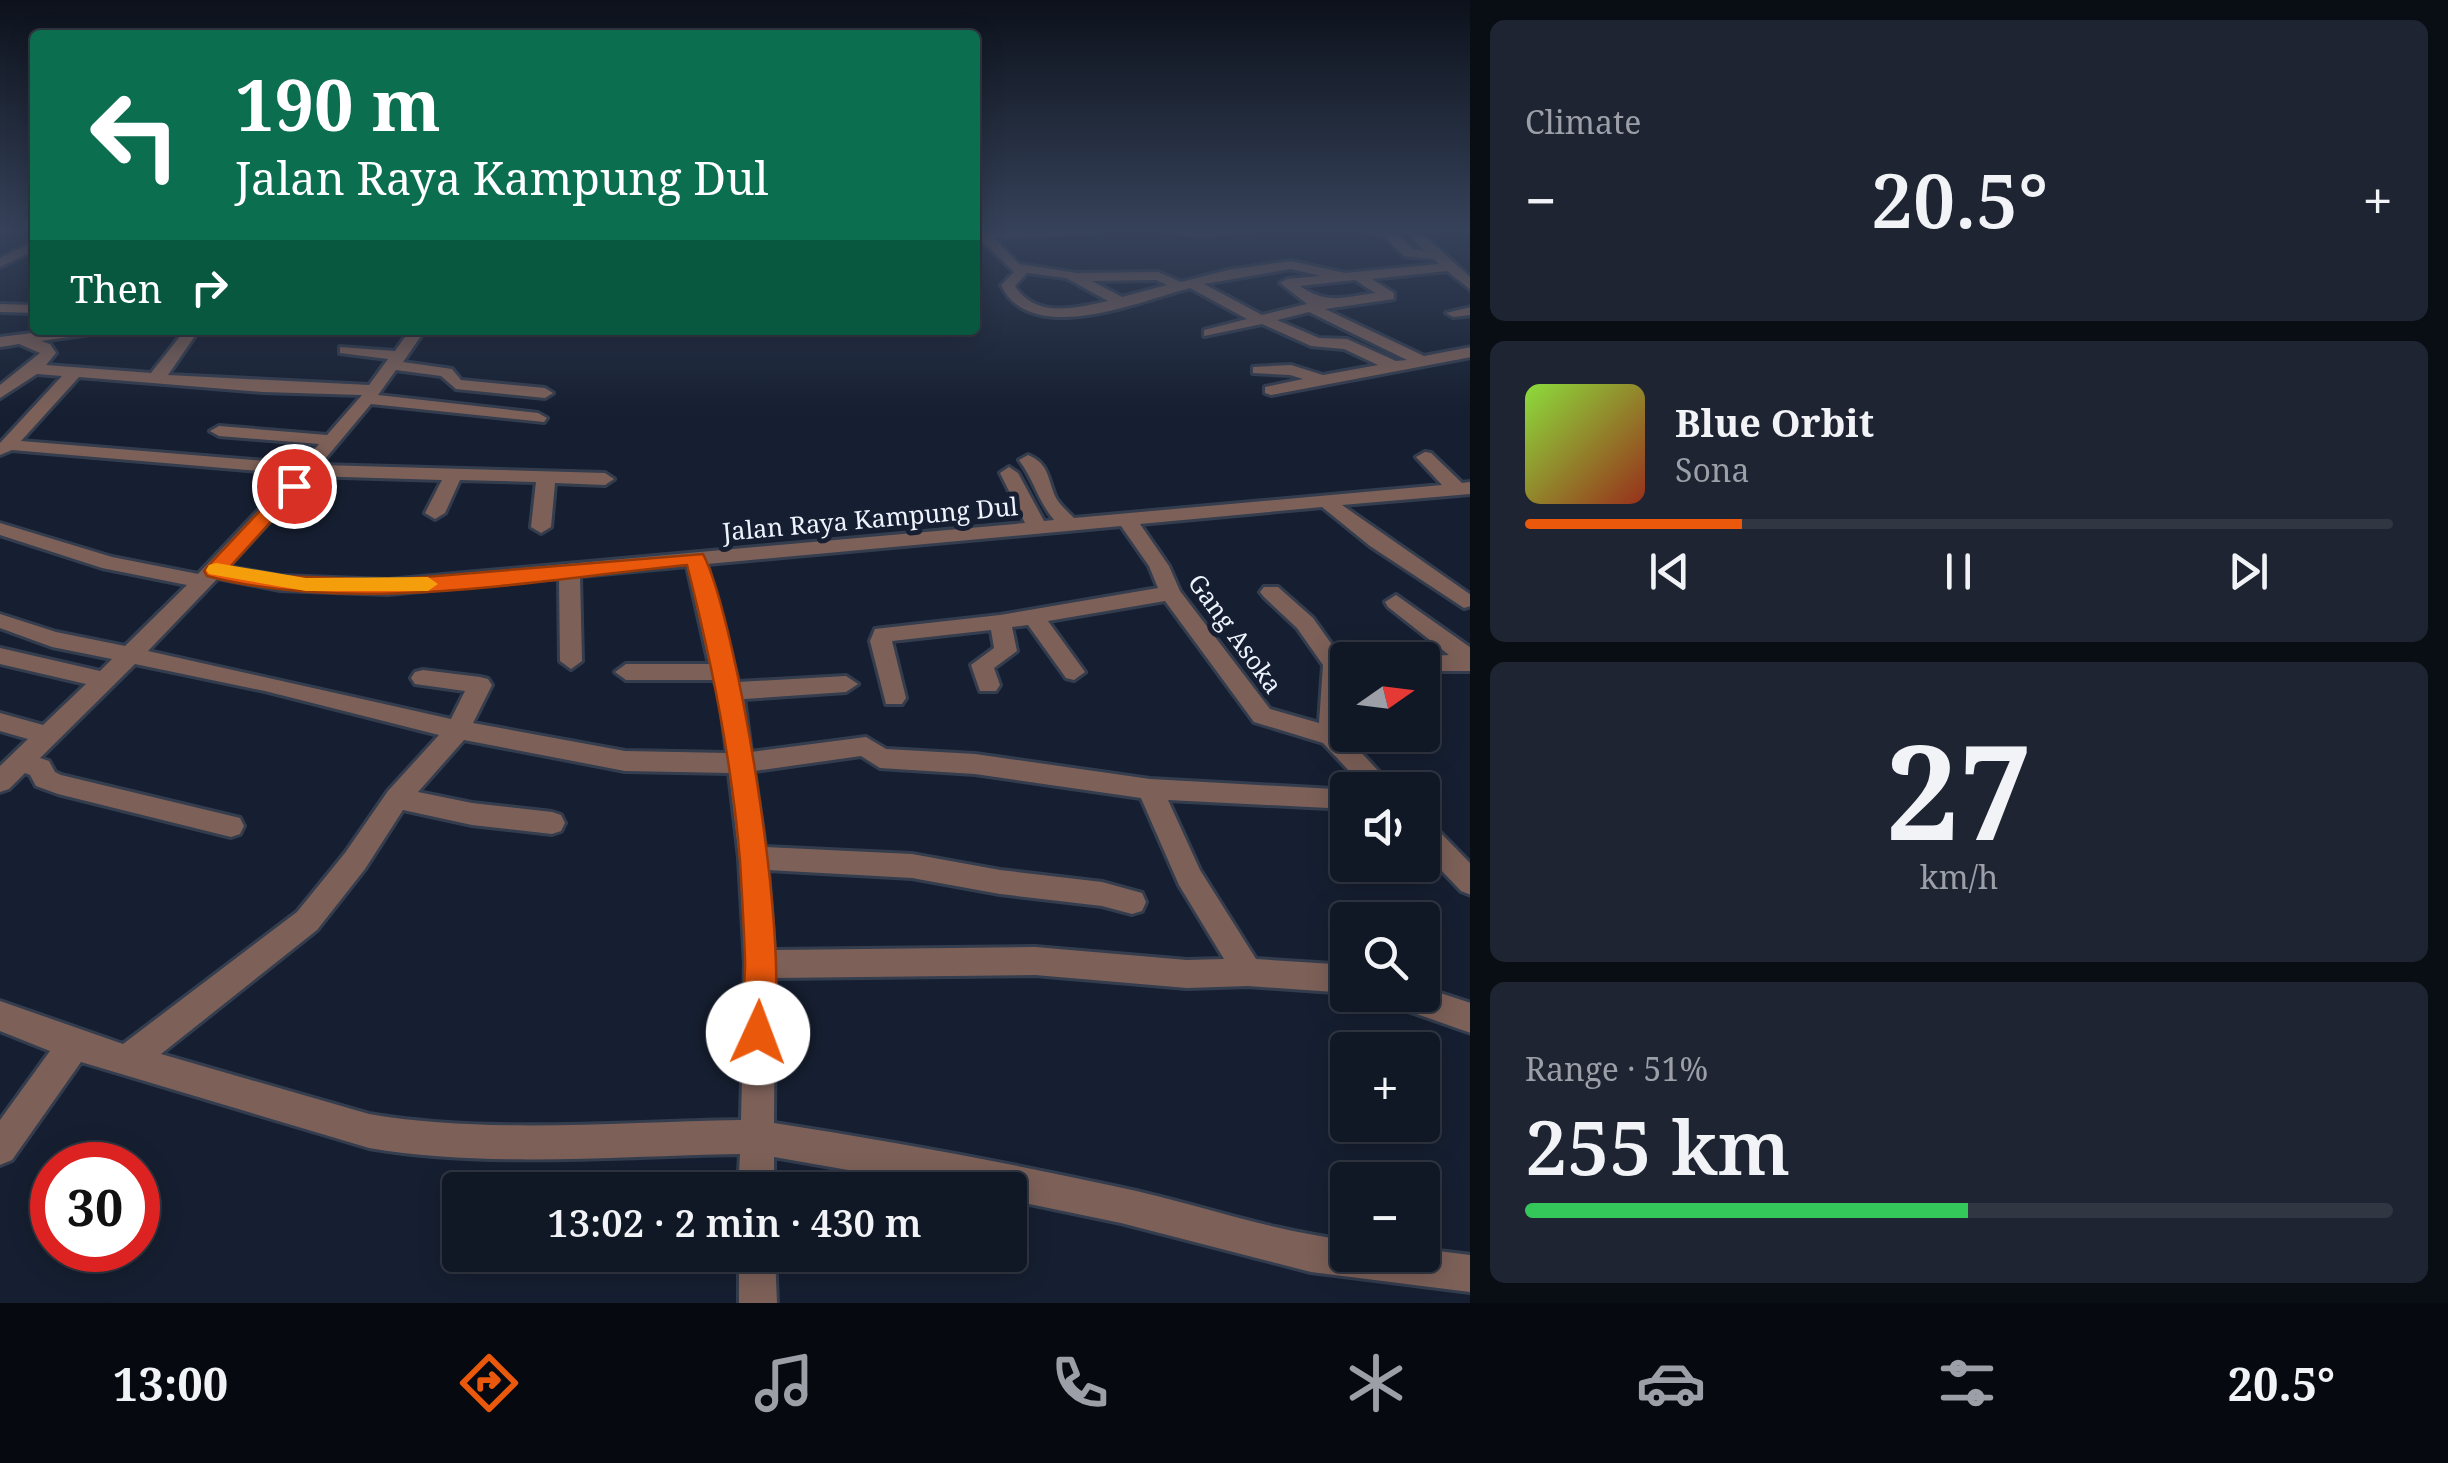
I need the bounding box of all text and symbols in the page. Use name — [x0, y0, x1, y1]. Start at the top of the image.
text: 190 m — [235, 56, 441, 152]
icon: left — [70, 70, 200, 200]
text: Climate — [1525, 100, 1641, 143]
text: Jalan Raya Kampung Dul — [235, 147, 769, 208]
text: 20.5° — [1871, 148, 2048, 250]
text: − — [1525, 162, 1557, 237]
text: + — [2362, 162, 2393, 237]
icon: right — [182, 260, 237, 315]
text: Then — [70, 262, 162, 314]
text: Blue Orbit — [1675, 396, 1874, 448]
pin — [252, 444, 337, 529]
text: Sona — [1675, 448, 1750, 491]
icon: arrive — [267, 459, 322, 514]
street label: Jalan Raya Kampung Dul — [720, 488, 1019, 548]
icon: previous — [1642, 544, 1697, 599]
icon: pause — [1931, 544, 1986, 599]
icon: next — [2221, 544, 2276, 599]
street label: Gang Asoka — [1181, 566, 1291, 700]
north arrow — [1330, 642, 1440, 752]
map controls — [1330, 642, 1440, 1272]
text: 27 — [1886, 701, 2032, 878]
button: sound — [1330, 772, 1440, 882]
text: km/h — [1920, 855, 1998, 898]
button: search — [1330, 902, 1440, 1012]
position arrow — [706, 981, 810, 1085]
button: + — [1330, 1032, 1440, 1142]
text: Range · 51% — [1525, 1047, 1708, 1090]
text: 255 km — [1525, 1095, 1790, 1197]
speed limit sign: 30 — [30, 1142, 160, 1272]
button: − — [1330, 1162, 1440, 1272]
text: 13:02 · 2 min · 430 m — [547, 1196, 922, 1248]
icon: directions — [454, 1348, 524, 1418]
icon: music — [749, 1348, 819, 1418]
icon: phone — [1045, 1348, 1115, 1418]
icon: climate — [1341, 1348, 1411, 1418]
icon: car — [1636, 1348, 1706, 1418]
icon: filters — [1932, 1348, 2002, 1418]
text: 13:00 — [113, 1353, 228, 1414]
text: 20.5° — [2228, 1353, 2335, 1414]

